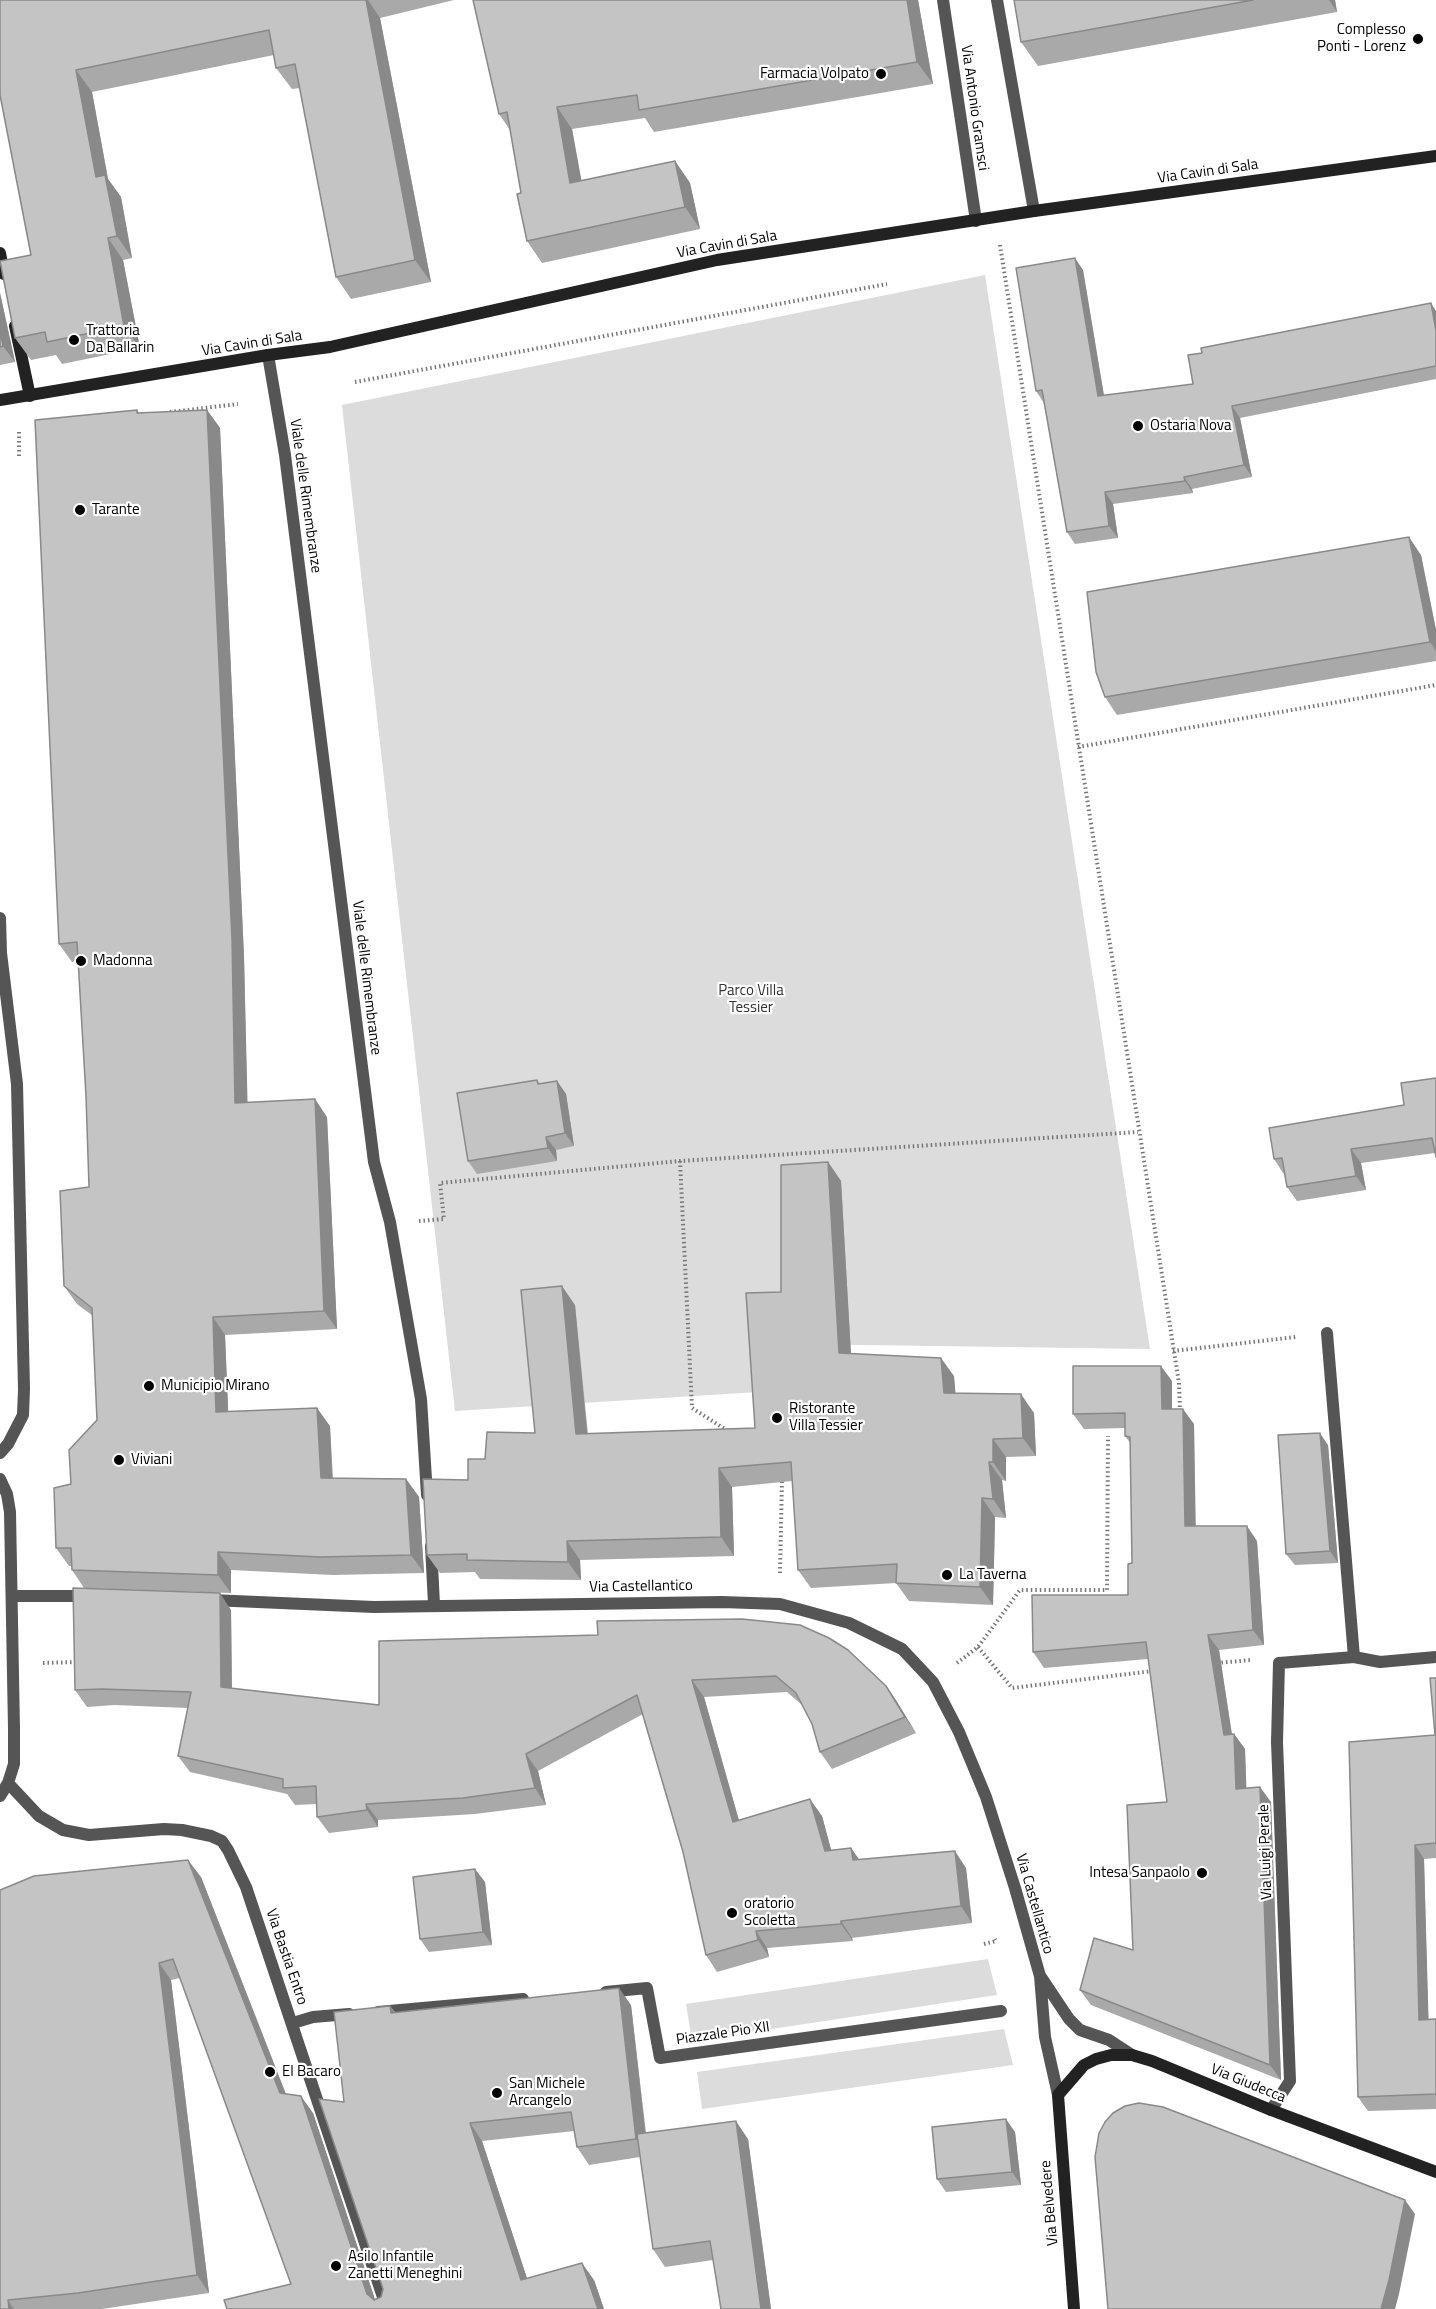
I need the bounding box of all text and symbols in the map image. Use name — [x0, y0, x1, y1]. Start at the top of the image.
place label: Complesso Ponti - Lorenz — [1317, 21, 1406, 56]
marker: Complesso Ponti - Lorenz — [1411, 32, 1425, 46]
street label: Via Antonio Gramsci — [956, 44, 992, 172]
place label: Farmacia Volpato — [760, 65, 869, 83]
marker: Farmacia Volpato — [874, 67, 888, 81]
street label: Via Cavin di Sala — [1157, 156, 1259, 188]
street label: Via Cavin di Sala — [675, 227, 779, 263]
place label: Trattoria Da Ballarin — [86, 322, 154, 357]
street label: Via Cavin di Sala — [201, 327, 303, 361]
marker: Trattoria Da Ballarin — [67, 333, 81, 347]
place label: Ostaria Nova — [1150, 417, 1231, 435]
street label: Viale delle Rimembranze — [285, 418, 325, 574]
marker: Ostaria Nova — [1131, 419, 1145, 433]
place label: Tarante — [92, 501, 140, 519]
marker: Tarante — [73, 503, 87, 517]
street label: Viale delle Rimembranze — [348, 900, 384, 1056]
place label: Madonna — [93, 952, 153, 970]
marker: Madonna — [74, 954, 88, 968]
park label: Parco Villa Tessier — [718, 982, 784, 1017]
place label: Municipio Mirano — [161, 1377, 270, 1395]
marker: Municipio Mirano — [142, 1379, 156, 1393]
place label: Ristorante Villa Tessier — [789, 1400, 863, 1435]
marker: Ristorante Villa Tessier — [770, 1411, 784, 1425]
place label: Viviani — [131, 1451, 172, 1469]
marker: Viviani — [112, 1453, 126, 1467]
place label: La Taverna — [959, 1566, 1026, 1584]
marker: La Taverna — [940, 1568, 954, 1582]
street label: Via Castellantico — [589, 1577, 693, 1597]
street label: Via Luigi Perale — [1255, 1804, 1277, 1900]
street label: Via Castellantico — [1011, 1852, 1057, 1956]
place label: Intesa Sanpaolo — [1089, 1864, 1190, 1882]
marker: Intesa Sanpaolo — [1195, 1866, 1209, 1880]
place label: oratorio Scoletta — [744, 1895, 796, 1930]
marker: oratorio Scoletta — [725, 1906, 739, 1920]
street label: Via Bastia Entro — [261, 1907, 311, 2007]
street label: Piazzale Pio XII — [675, 2019, 771, 2049]
street label: Via Giudecca — [1208, 2061, 1288, 2107]
place label: El Bacaro — [282, 2063, 341, 2081]
marker: El Bacaro — [263, 2065, 277, 2079]
place label: San Michele Arcangelo — [509, 2075, 585, 2110]
marker: San Michele Arcangelo — [490, 2086, 504, 2100]
street label: Via Belvedere — [1037, 2159, 1063, 2247]
place label: Asilo Infantile Zanetti Meneghini — [348, 2248, 462, 2283]
marker: Asilo Infantile Zanetti Meneghini — [329, 2259, 343, 2273]

